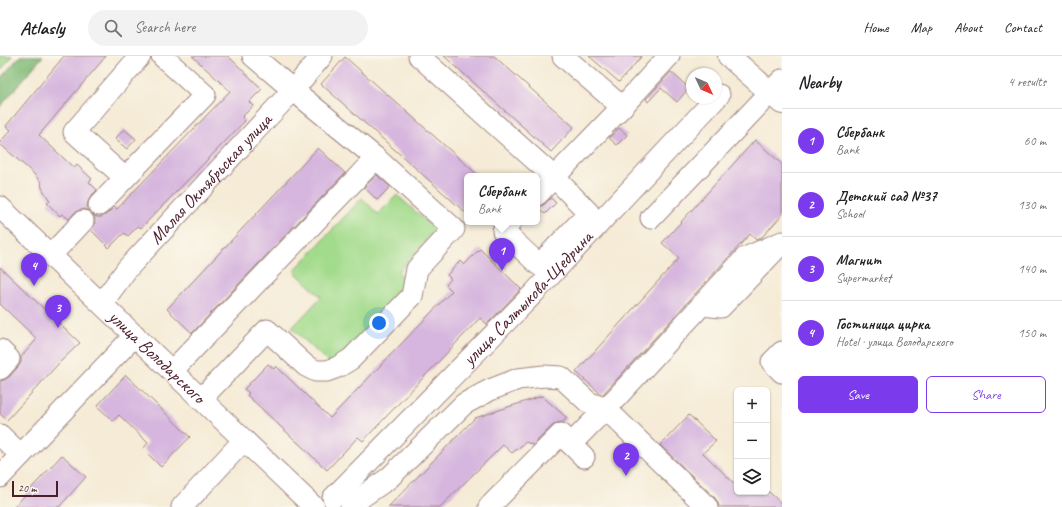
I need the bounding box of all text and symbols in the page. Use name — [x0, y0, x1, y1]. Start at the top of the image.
search box — [88, 10, 368, 46]
text: Atlasly — [20, 16, 64, 40]
icon: search — [102, 17, 124, 39]
text: Search here — [134, 18, 195, 37]
text: Home — [863, 19, 889, 36]
text: Map — [911, 19, 932, 36]
text: About — [954, 19, 982, 36]
text: Contact — [1004, 19, 1042, 36]
north arrow — [686, 68, 722, 104]
text: Nearby — [798, 72, 841, 93]
text: 4 results — [1008, 74, 1046, 90]
street label: Малая Октябрьская улица — [144, 107, 279, 249]
text: Сбербанк — [836, 123, 884, 142]
text: 1 — [808, 133, 814, 149]
text: 60 m — [1024, 133, 1046, 149]
text: Bank — [836, 142, 859, 158]
popup — [464, 173, 540, 225]
text: Сбербанк — [478, 182, 526, 201]
text: Детский сад №37 — [836, 187, 937, 206]
text: 2 — [808, 197, 814, 213]
text: 130 m — [1018, 197, 1046, 213]
text: Bank — [478, 201, 501, 217]
text: School — [836, 206, 864, 222]
street label: улица Салтыкова-Щедрина — [457, 224, 600, 371]
pin: 1 — [489, 238, 515, 271]
text: Магнит — [836, 251, 881, 270]
pin: 4 — [21, 253, 47, 286]
text: 3 — [808, 261, 814, 277]
text: 140 m — [1018, 261, 1046, 277]
text: Supermarket — [836, 270, 891, 286]
pin: 3 — [45, 295, 71, 328]
street label: улица Володарского — [103, 304, 212, 410]
your location — [369, 313, 389, 333]
text: Гостиница цирка — [836, 315, 930, 334]
text: 4 — [808, 325, 814, 341]
text: 150 m — [1018, 325, 1046, 341]
text: Hotel · улица Володарского — [836, 334, 953, 350]
button: Save — [798, 376, 918, 413]
button: Share — [926, 376, 1046, 413]
map controls — [734, 387, 770, 495]
button: + — [734, 387, 770, 423]
button: − — [734, 423, 770, 459]
pin: 2 — [613, 443, 639, 476]
button: layers — [734, 459, 770, 495]
scale bar — [12, 479, 58, 498]
text: 20 m — [18, 481, 37, 495]

